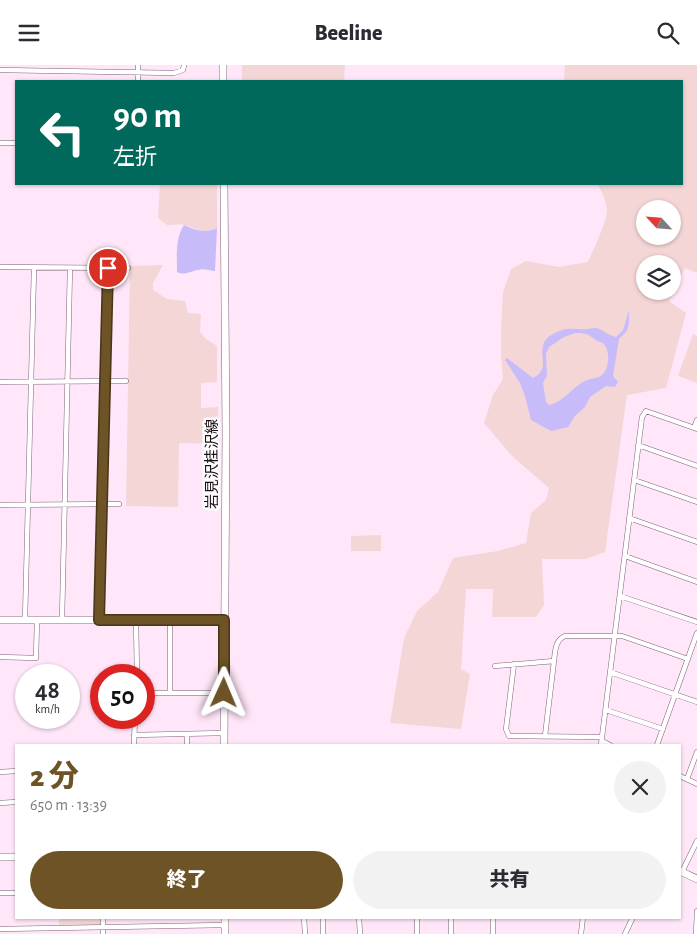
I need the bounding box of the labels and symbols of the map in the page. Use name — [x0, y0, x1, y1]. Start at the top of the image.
north arrow — [636, 200, 681, 245]
pin — [87, 247, 129, 289]
street label: 岩見沢桂沢線 — [204, 419, 220, 509]
speed limit sign: 50 — [90, 664, 155, 729]
position arrow — [197, 666, 249, 718]

